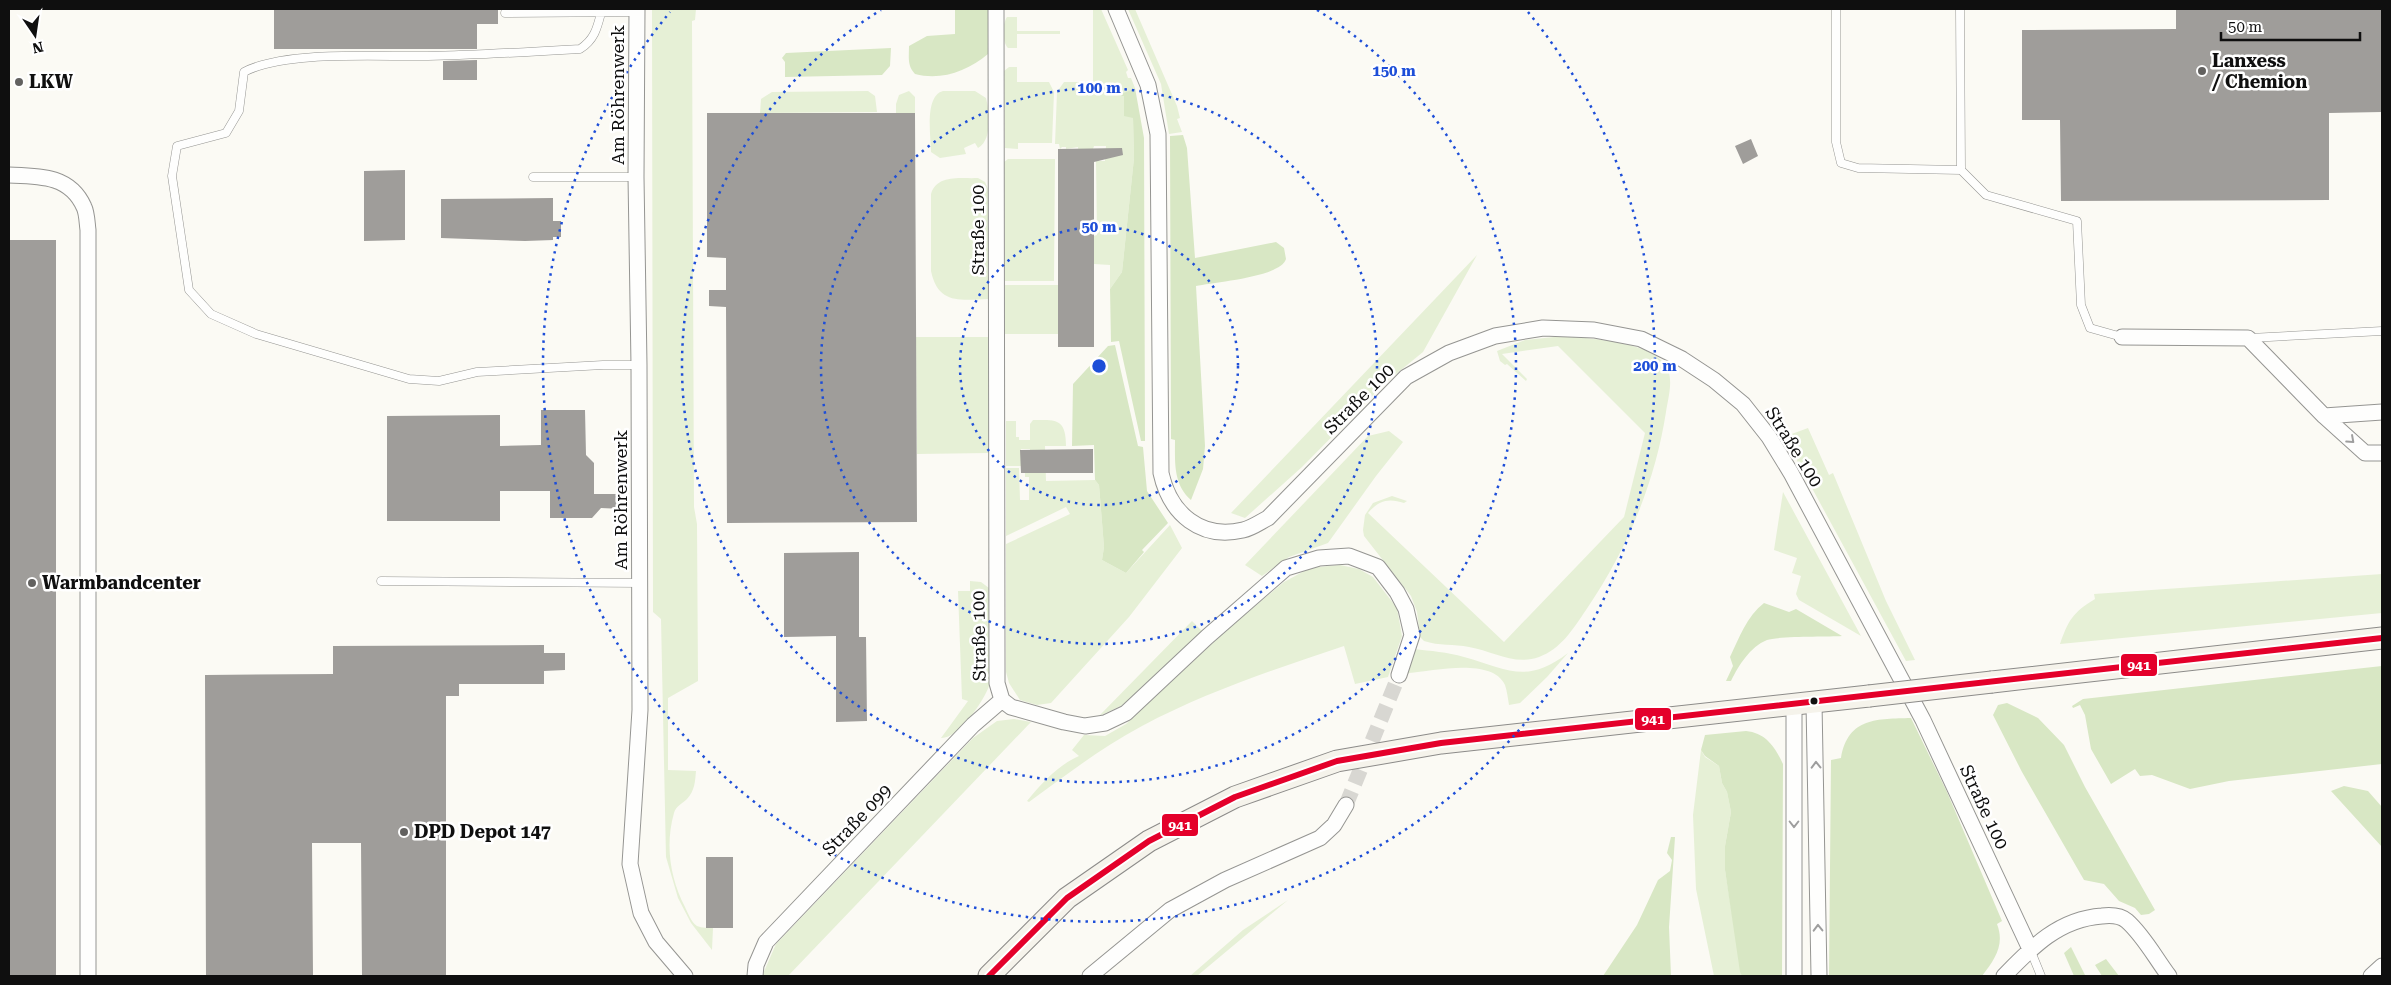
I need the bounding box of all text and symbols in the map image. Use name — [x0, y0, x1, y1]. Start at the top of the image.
north arrow — [10, 10, 60, 60]
scale bar — [2221, 10, 2360, 42]
text: 50 m — [2228, 18, 2263, 36]
street label: Am Röhrenwerk — [607, 25, 628, 165]
text: N — [31, 39, 45, 57]
place label: Lanxess / Chemion — [2211, 50, 2307, 92]
text: 150 m — [1372, 62, 1416, 80]
marker: Lanxess / Chemion — [2196, 65, 2208, 77]
place label: LKW — [29, 71, 73, 92]
marker: LKW — [13, 76, 25, 88]
text: 100 m — [1077, 79, 1121, 97]
street label: Straße 100 — [967, 185, 988, 275]
text: 50 m — [1081, 218, 1117, 236]
centre of rings — [1090, 357, 1108, 375]
text: 200 m — [1633, 357, 1677, 375]
street label: Straße 100 — [1319, 359, 1398, 438]
street label: Straße 100 — [1761, 403, 1827, 491]
street label: Am Röhrenwerk — [610, 430, 631, 570]
one-way arrow — [2345, 434, 2354, 443]
place label: Warmbandcenter — [42, 572, 201, 593]
marker: Warmbandcenter — [26, 577, 38, 589]
street label: Straße 100 — [967, 590, 990, 682]
line badge: 941 — [2120, 653, 2158, 677]
text: 941 — [2127, 657, 2151, 673]
unlabelled marker — [1809, 696, 1819, 706]
line badge: 941 — [1634, 707, 1672, 731]
text: 941 — [1641, 711, 1665, 727]
one-way arrow — [1810, 761, 1821, 769]
street label: Straße 100 — [1956, 761, 2013, 852]
street label: Straße 099 — [818, 780, 896, 860]
line badge: 941 — [1161, 813, 1199, 837]
text: 941 — [1168, 817, 1192, 833]
one-way arrow — [1789, 820, 1799, 828]
place label: DPD Depot 147 — [414, 821, 551, 842]
marker: DPD Depot 147 — [398, 826, 410, 838]
one-way arrow — [1813, 923, 1824, 931]

